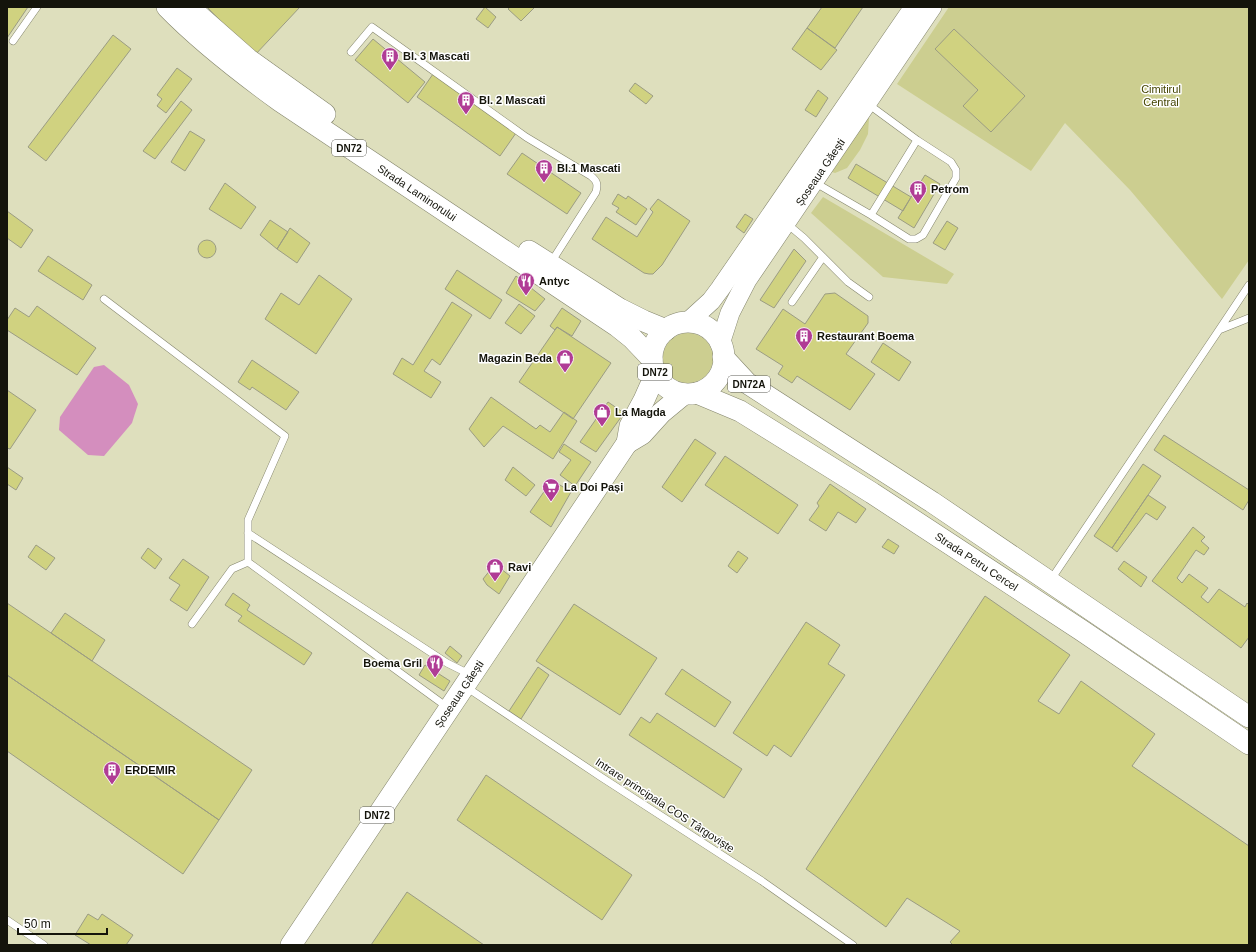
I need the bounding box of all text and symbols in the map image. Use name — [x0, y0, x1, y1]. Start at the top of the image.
building icon: Bl. 3 Mascati — [380, 46, 400, 71]
place label: Bl. 3 Mascati — [403, 50, 470, 62]
park label: Cimitirul Central — [1141, 83, 1181, 108]
building icon: Bl. 2 Mascati — [456, 90, 476, 115]
place label: Bl. 2 Mascati — [479, 94, 546, 106]
street label: Șoseaua Găești — [793, 136, 847, 208]
road number: DN72 — [332, 140, 366, 156]
building icon: Bl.1 Mascati — [534, 158, 554, 183]
street label: Strada Laminorului — [375, 162, 459, 223]
place label: Bl.1 Mascati — [557, 162, 621, 174]
building icon: Petrom — [908, 179, 928, 204]
place label: Petrom — [931, 183, 969, 195]
restaurant icon: Antyc — [516, 271, 536, 296]
place label: Antyc — [539, 275, 570, 287]
building icon: Restaurant Boema — [794, 326, 814, 351]
place label: Restaurant Boema — [817, 330, 915, 342]
shop icon: Magazin Beda — [555, 348, 575, 373]
place label: Magazin Beda — [479, 352, 553, 364]
road number: DN72 — [638, 364, 672, 380]
road number: DN72A — [728, 376, 770, 392]
shop icon: La Magda — [592, 402, 612, 427]
place label: La Magda — [615, 406, 667, 418]
supermarket icon: La Doi Pași — [541, 477, 561, 502]
place label: La Doi Pași — [564, 481, 623, 493]
street label: Strada Petru Cercel — [933, 530, 1020, 593]
shop icon: Ravi — [485, 557, 505, 582]
place label: Ravi — [508, 561, 531, 573]
restaurant icon: Boema Gril — [425, 653, 445, 678]
place label: Boema Gril — [363, 657, 422, 669]
street label: Șoseaua Găești — [432, 658, 486, 730]
street label: Intrare principala COS Târgoviște — [593, 756, 737, 854]
building icon: ERDEMIR — [102, 760, 122, 785]
place label: ERDEMIR — [125, 764, 176, 776]
road number: DN72 — [360, 807, 394, 823]
scale bar — [18, 910, 107, 936]
text: 50 m — [24, 917, 51, 931]

